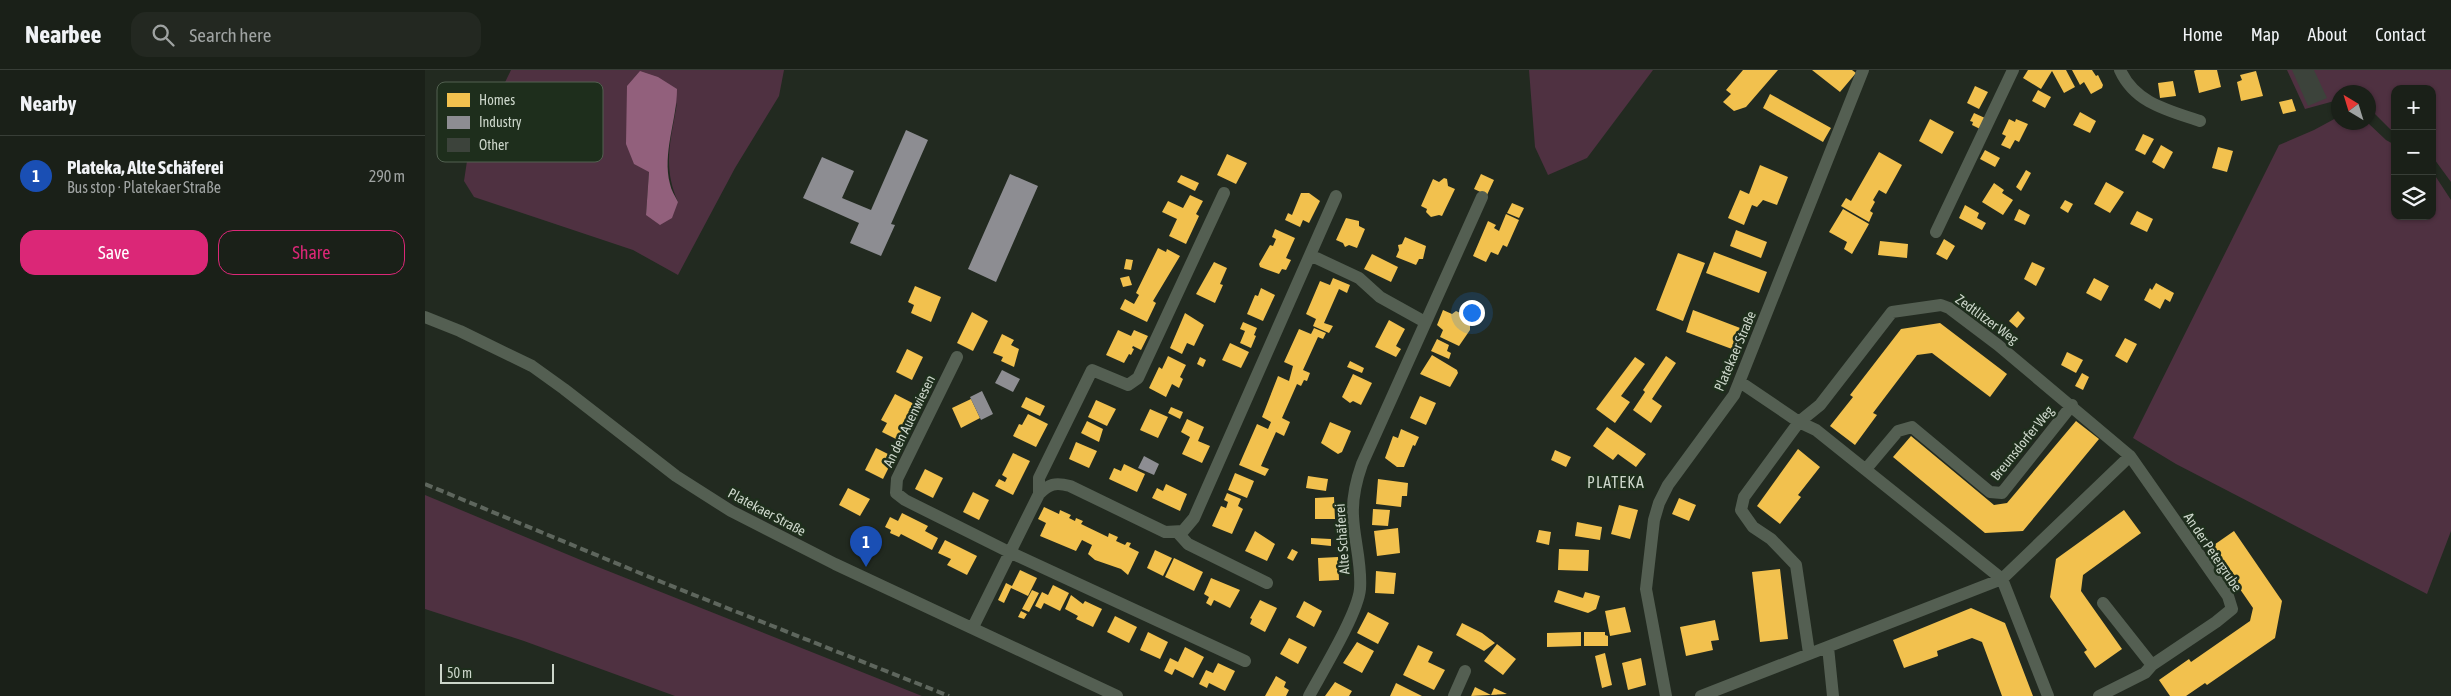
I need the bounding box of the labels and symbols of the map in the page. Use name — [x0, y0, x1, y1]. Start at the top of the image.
legend — [437, 82, 603, 162]
north arrow — [2331, 85, 2376, 130]
text: Homes — [479, 92, 515, 108]
text: Industry — [479, 114, 522, 130]
text: Other — [479, 137, 509, 153]
street label: Zedtlitzer Weg — [1953, 291, 2021, 347]
your location — [1459, 300, 1485, 326]
street label: Platekaer Straße — [1711, 308, 1759, 394]
street label: An den Auenwiesen — [880, 373, 938, 469]
street label: Breunsdorfer Weg — [1987, 403, 2057, 483]
district label: PLATEKA — [1587, 473, 1645, 491]
street label: Platekaer Straße — [725, 485, 809, 539]
street label: Alte Schäferei — [1332, 503, 1352, 575]
street label: An der Petergrube — [2181, 510, 2245, 594]
pin: 1 — [850, 526, 882, 567]
scale bar — [440, 661, 554, 684]

